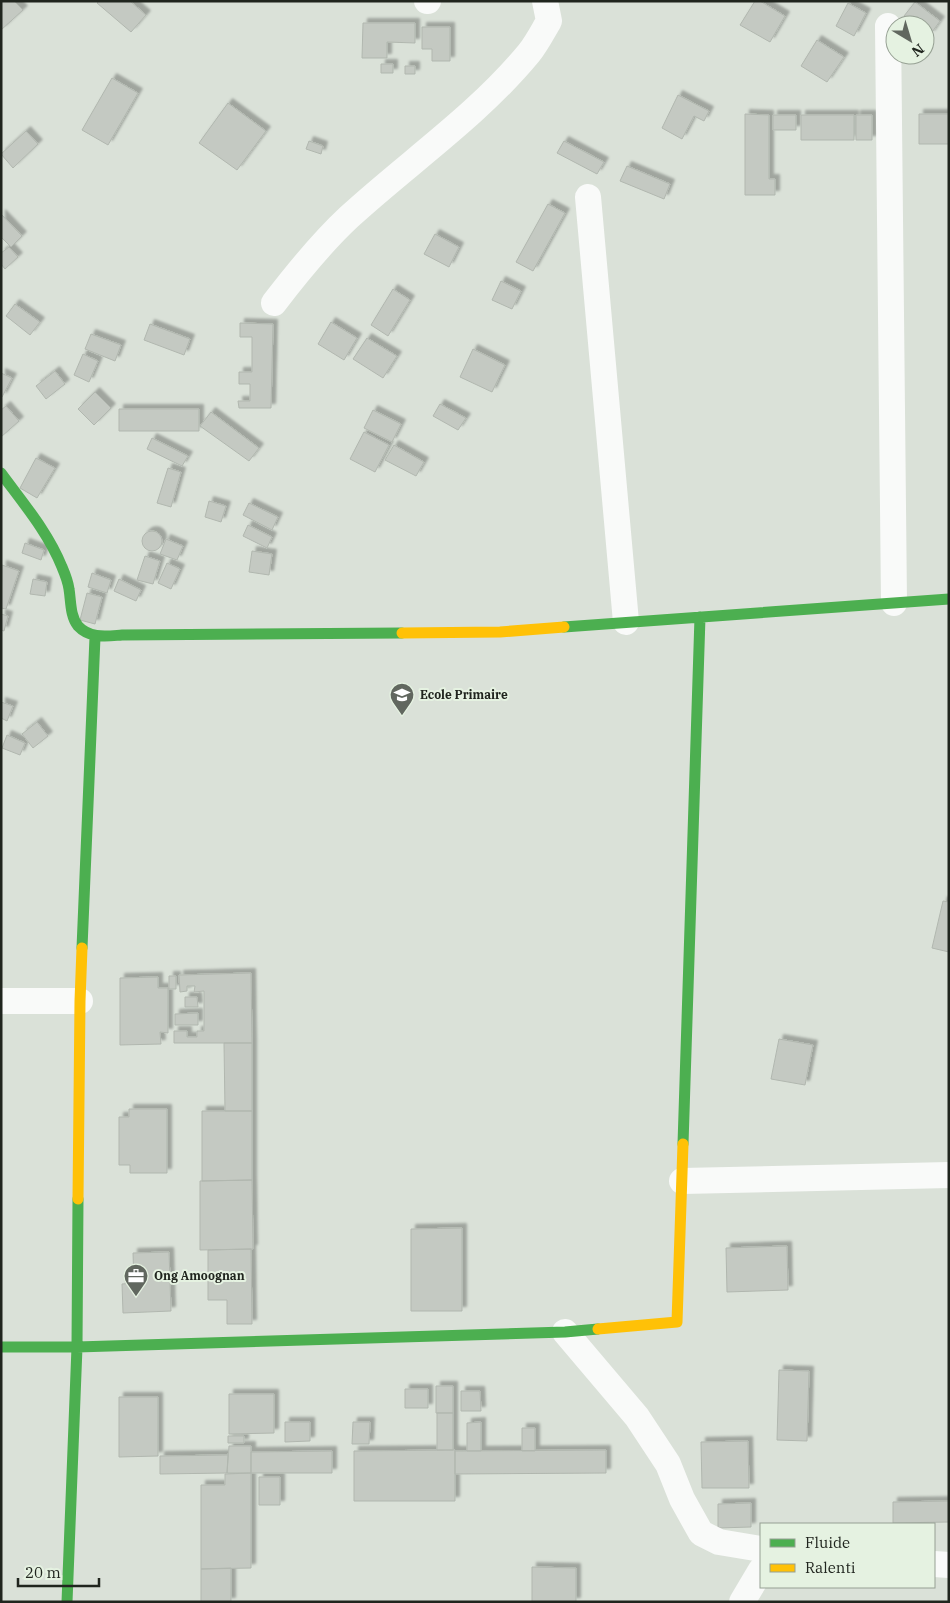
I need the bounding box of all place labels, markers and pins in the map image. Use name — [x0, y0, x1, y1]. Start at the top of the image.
school or university icon: Ecole Primaire — [389, 682, 415, 716]
place label: Ecole Primaire — [420, 687, 508, 702]
office icon: Ong Amoognan — [123, 1263, 149, 1297]
place label: Ong Amoognan — [154, 1268, 245, 1283]

